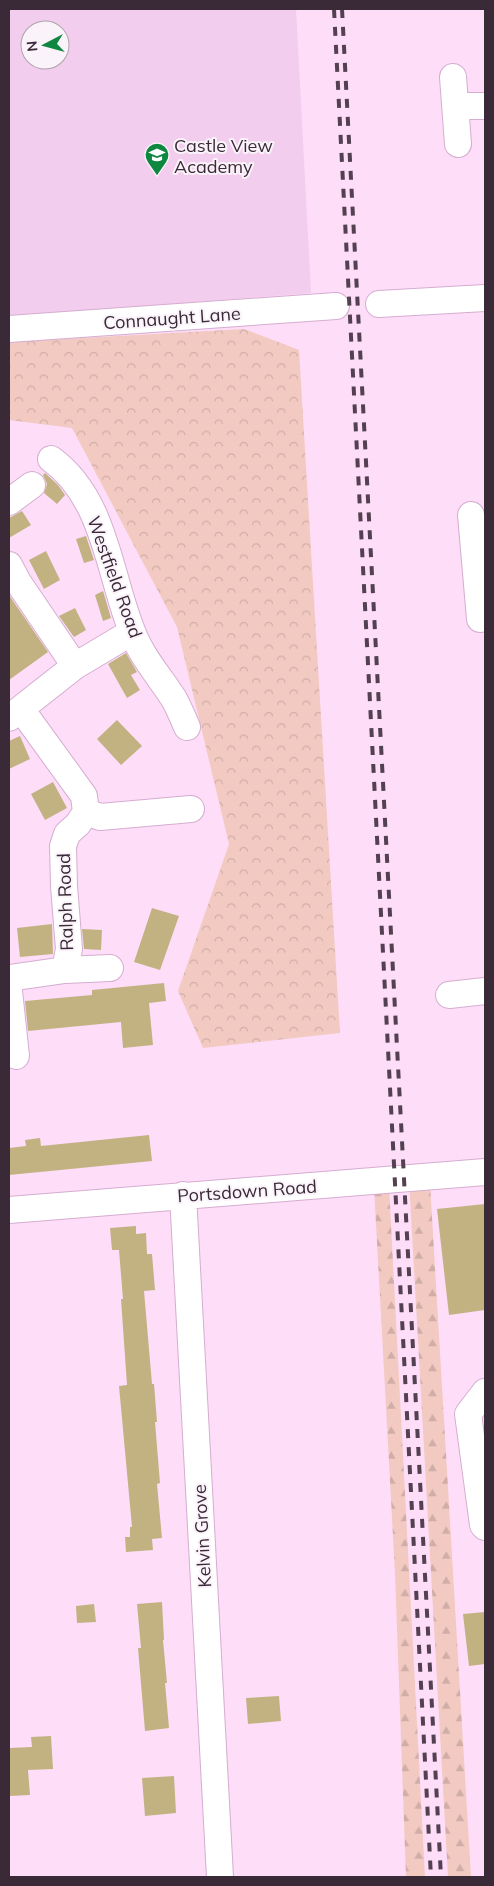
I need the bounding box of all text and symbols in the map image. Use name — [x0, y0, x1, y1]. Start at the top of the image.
north arrow — [20, 20, 70, 70]
text: N — [23, 40, 42, 53]
place label: Castle View Academy — [174, 134, 273, 178]
school or university icon: Castle View Academy — [144, 142, 170, 176]
street label: Connaught Lane — [103, 302, 241, 334]
street label: Westfield Road — [82, 513, 148, 641]
street label: Ralph Road — [52, 853, 78, 951]
street label: Portsdown Road — [176, 1175, 318, 1207]
street label: Kelvin Grove — [188, 1484, 216, 1588]

